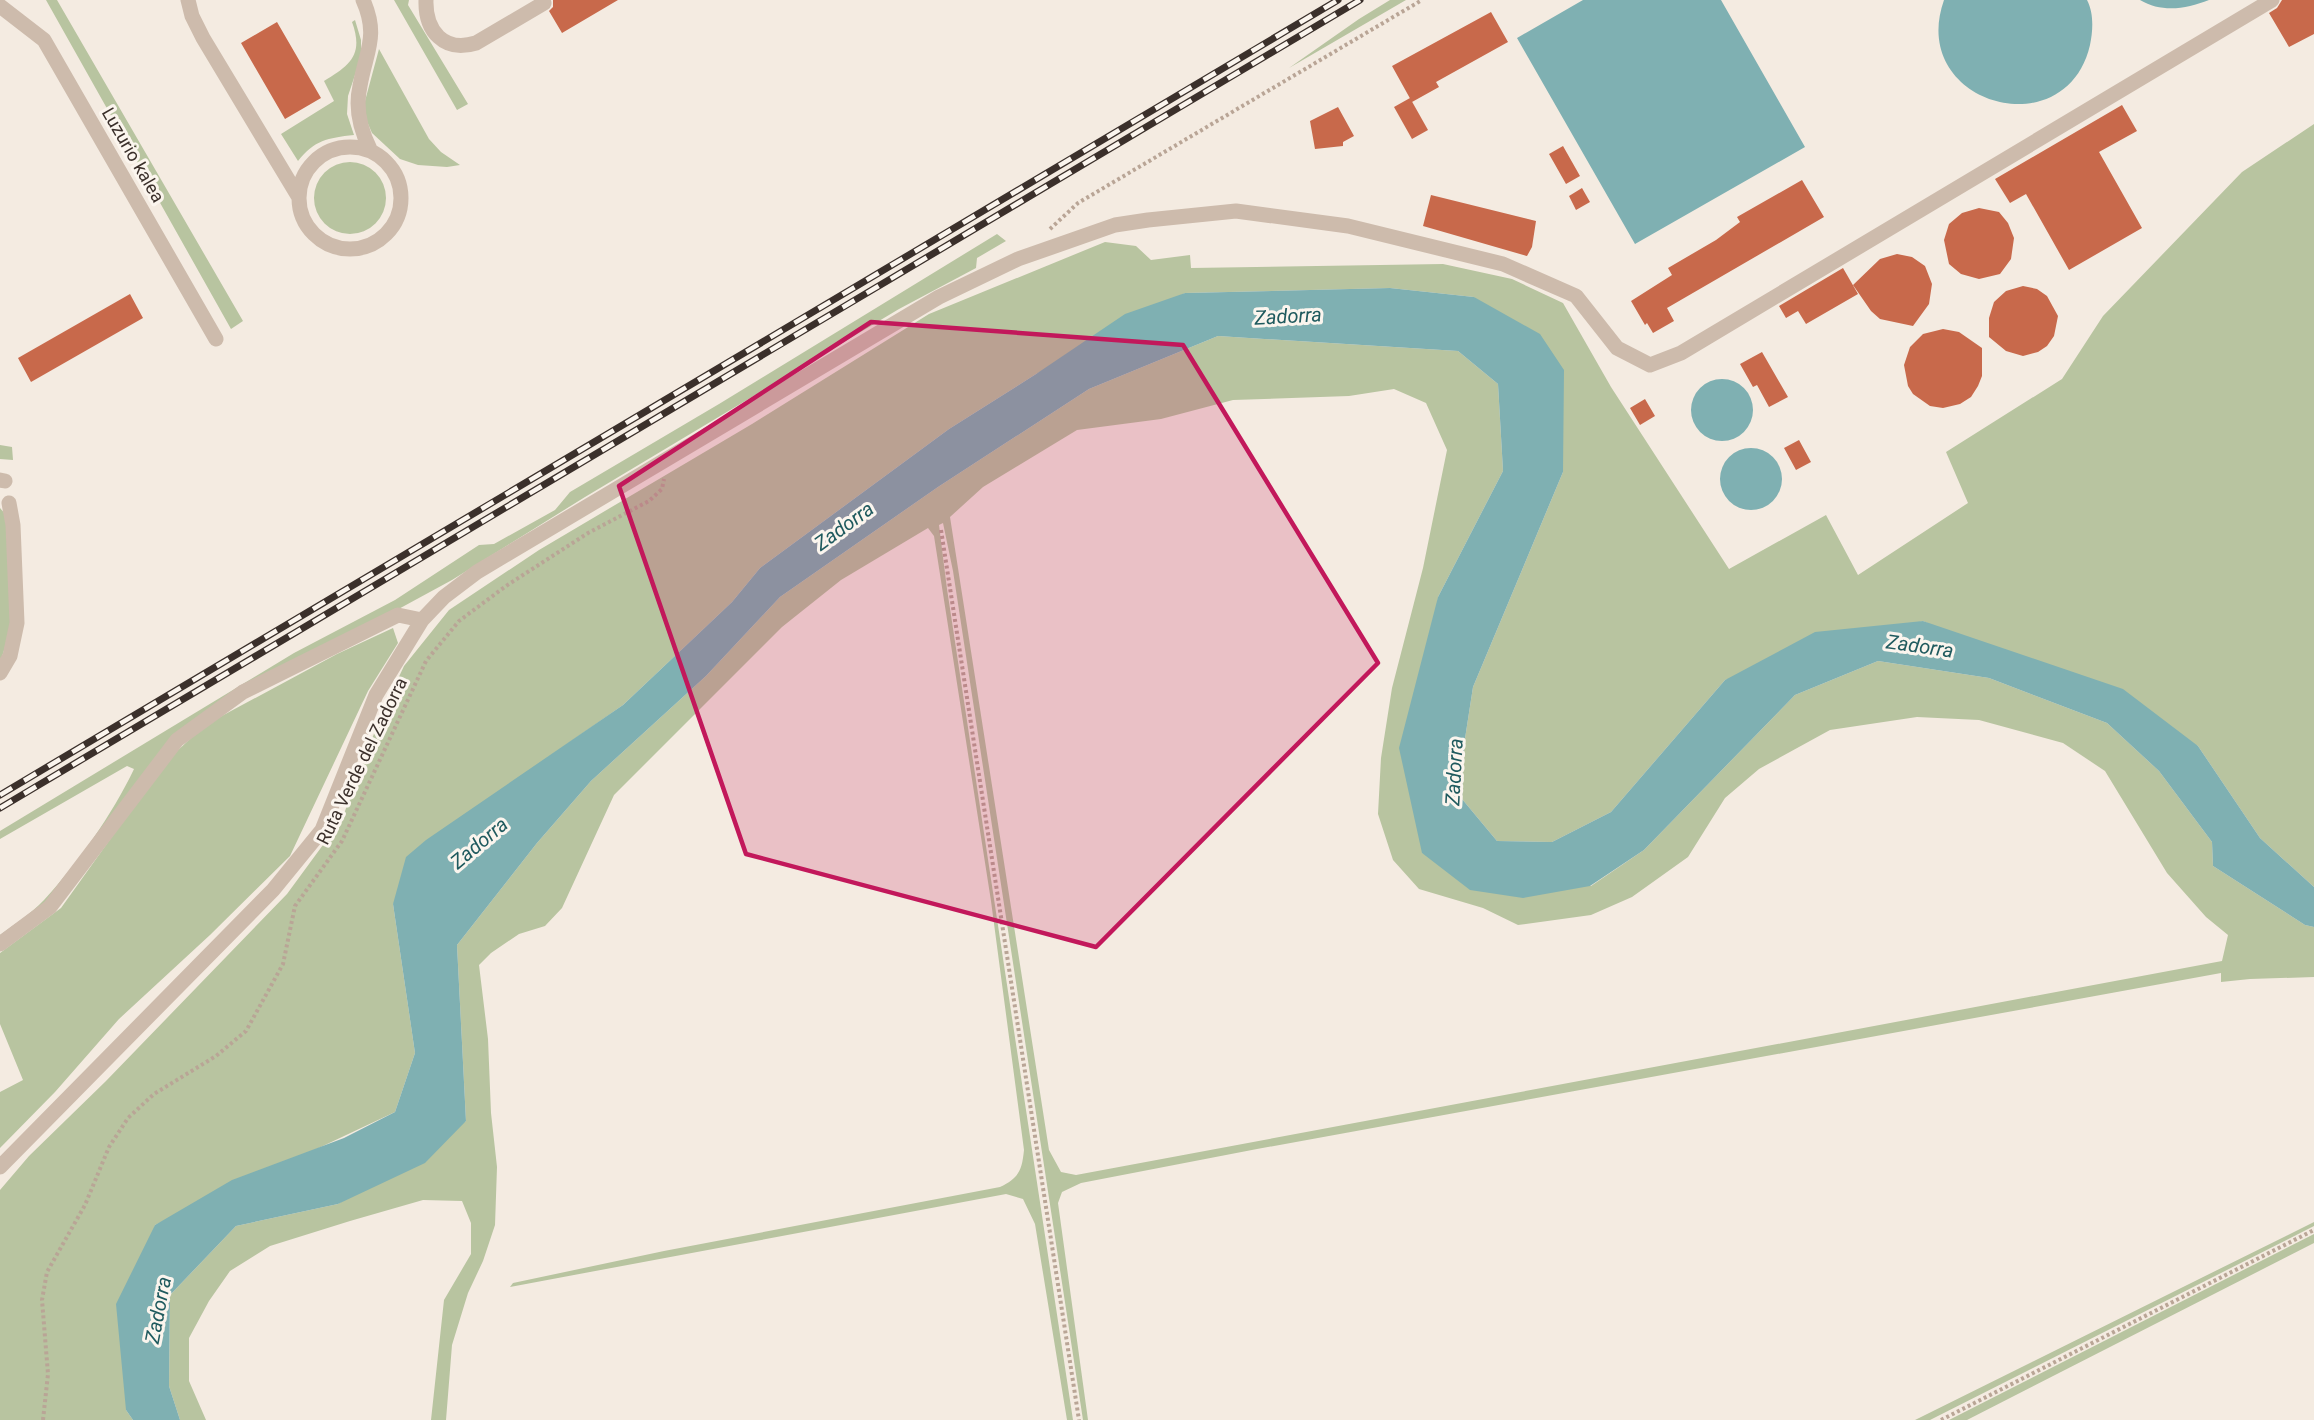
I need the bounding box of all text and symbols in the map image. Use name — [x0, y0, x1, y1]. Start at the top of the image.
street label: Luzurio kalea — [98, 104, 169, 206]
water label: Zadorra — [1253, 302, 1322, 330]
water label: Zadorra — [809, 496, 878, 556]
water label: Zadorra — [1884, 629, 1955, 663]
street label: Ruta Verde del Zadorra — [312, 674, 411, 848]
water label: Zadorra — [1440, 738, 1468, 807]
water label: Zadorra — [445, 812, 513, 875]
water label: Zadorra — [140, 1275, 176, 1346]

